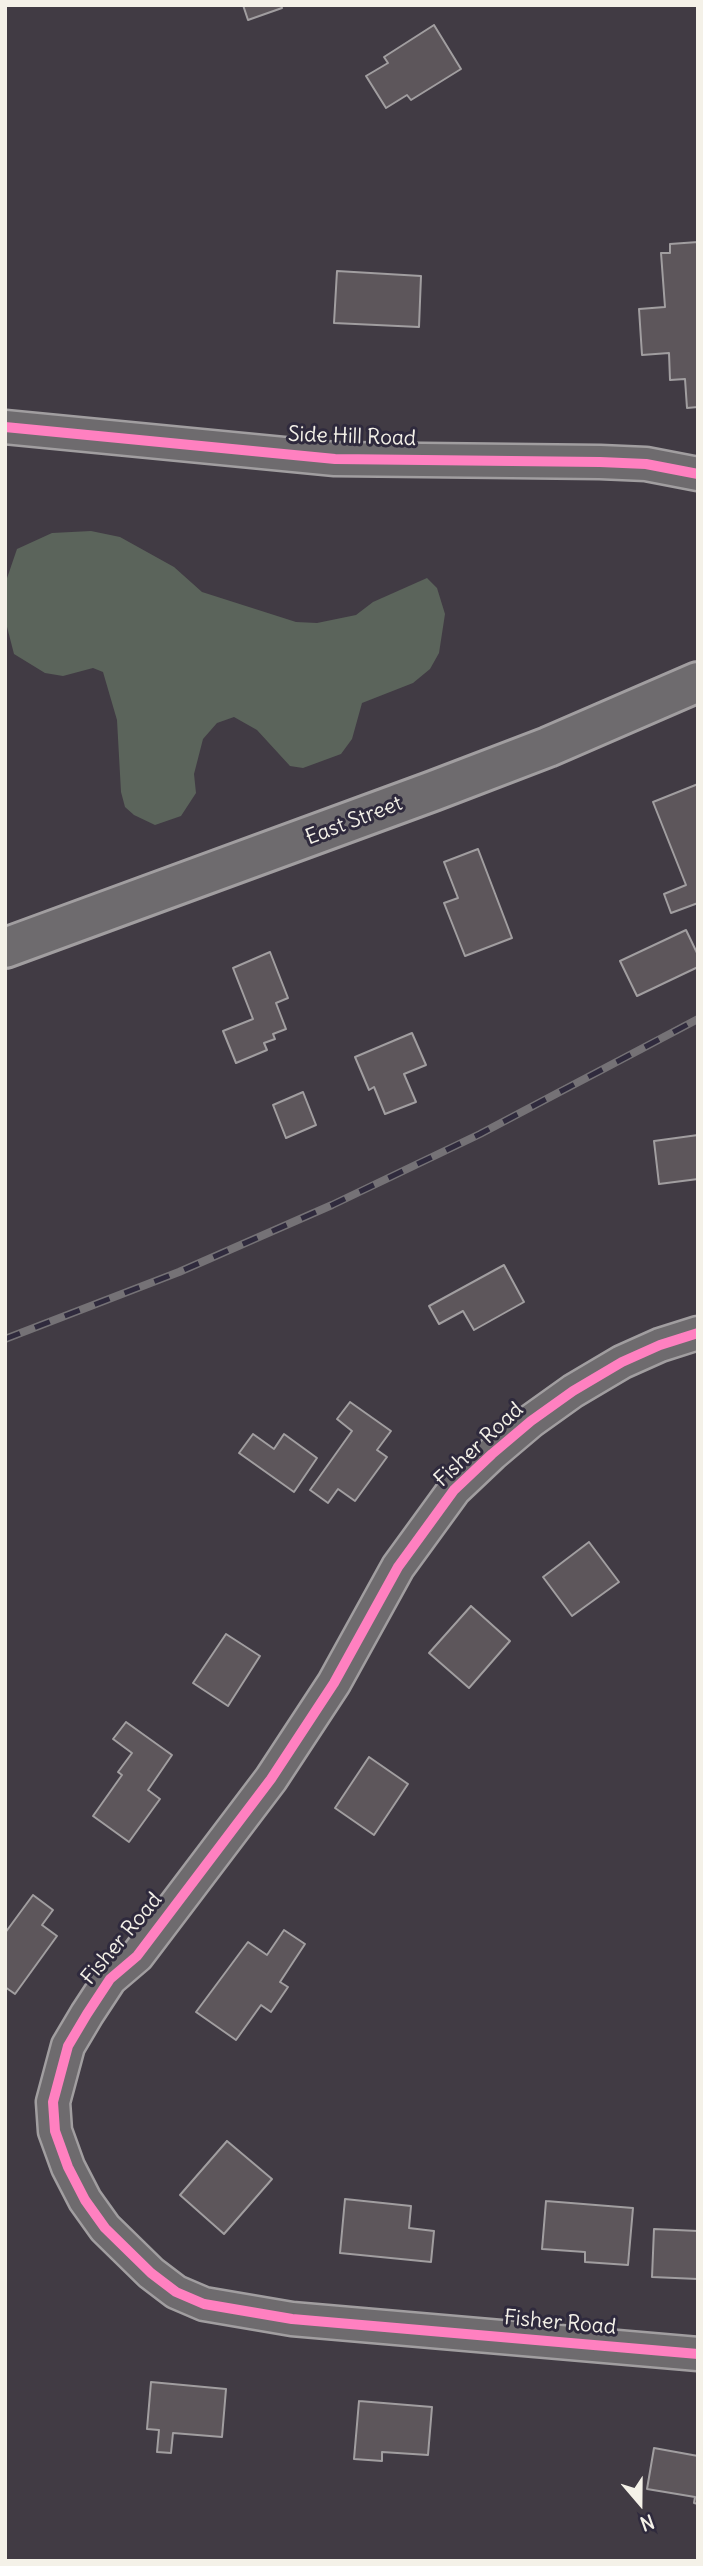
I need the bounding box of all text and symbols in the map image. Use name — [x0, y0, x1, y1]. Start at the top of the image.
street label: Side Hill Road — [287, 422, 417, 452]
street label: East Street — [302, 791, 406, 851]
street label: Fisher Road — [429, 1397, 529, 1493]
street label: Fisher Road — [76, 1888, 168, 1990]
street label: Fisher Road — [503, 2306, 617, 2340]
north arrow — [605, 2468, 675, 2538]
text: N — [637, 2509, 657, 2536]

